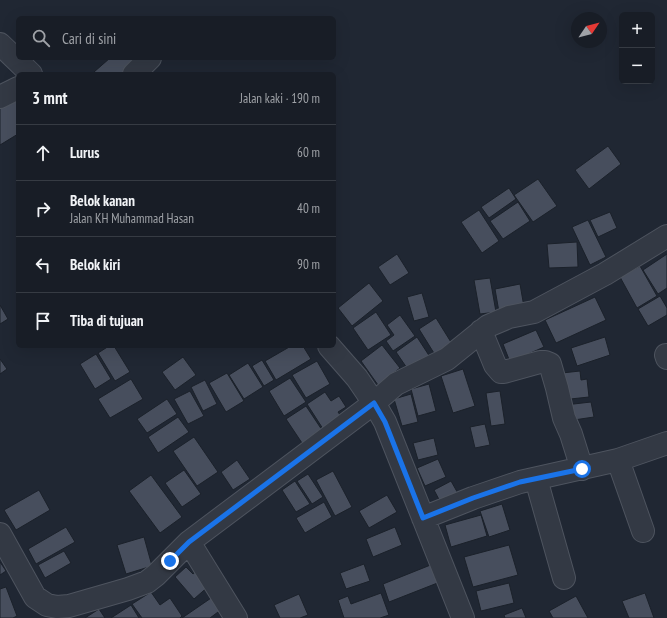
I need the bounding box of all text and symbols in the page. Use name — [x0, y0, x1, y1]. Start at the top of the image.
north arrow — [571, 12, 607, 48]
map controls — [619, 12, 655, 84]
button: + — [619, 12, 655, 48]
search box — [16, 16, 336, 60]
icon: search — [30, 27, 52, 49]
text: Cari di sini — [62, 29, 116, 48]
button: − — [619, 48, 655, 84]
text: 3 mnt — [32, 87, 67, 109]
text: Jalan kaki · 190 m — [240, 90, 320, 107]
icon: ahead — [32, 142, 54, 164]
text: Lurus — [70, 143, 99, 162]
text: 60 m — [297, 144, 320, 161]
text: Belok kanan — [70, 191, 135, 210]
icon: right — [32, 198, 54, 220]
text: 40 m — [297, 200, 320, 217]
text: Jalan KH Muhammad Hasan — [70, 210, 194, 227]
icon: left — [32, 254, 54, 276]
text: Belok kiri — [70, 255, 120, 274]
text: 90 m — [297, 256, 320, 273]
icon: arrive — [32, 310, 54, 332]
text: Tiba di tujuan — [70, 311, 144, 330]
route start — [573, 460, 591, 478]
route end — [161, 552, 179, 570]

